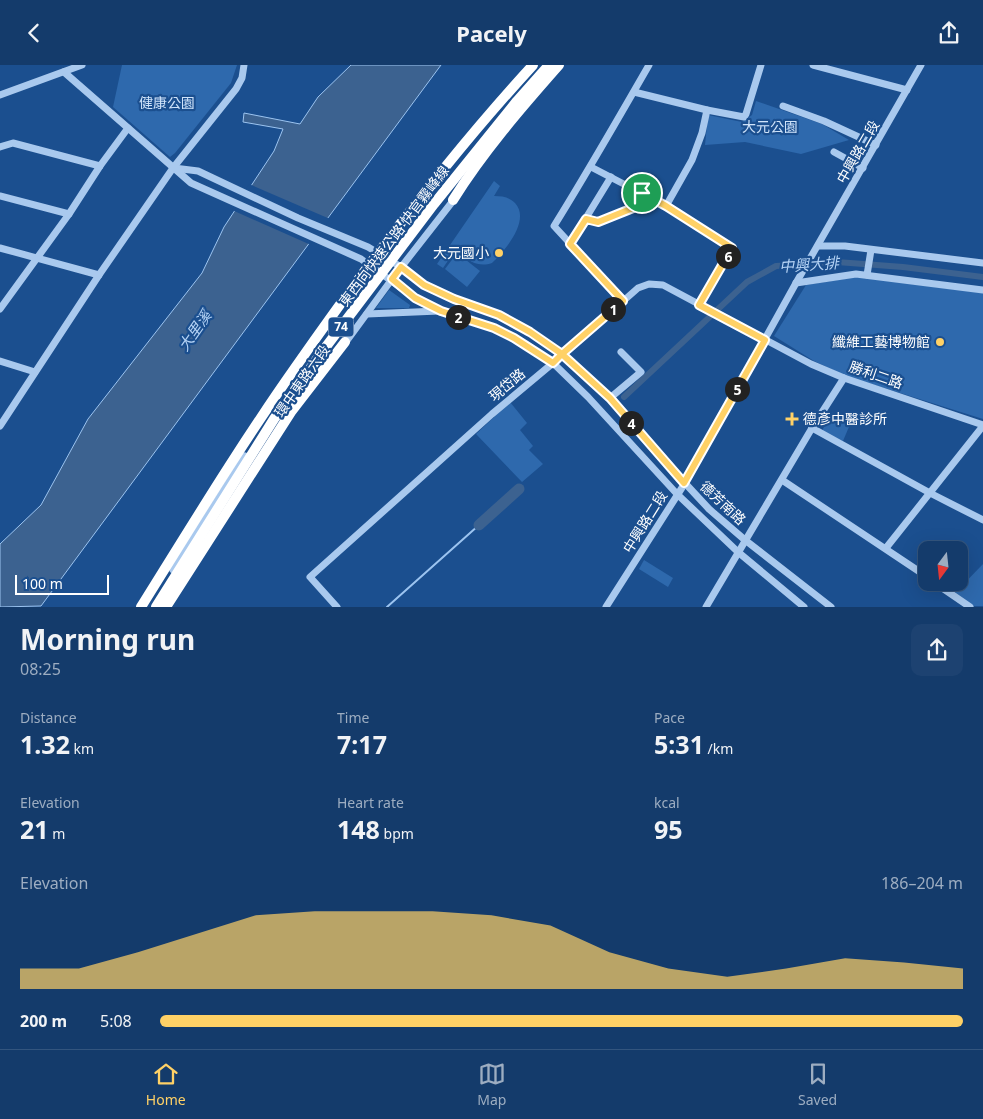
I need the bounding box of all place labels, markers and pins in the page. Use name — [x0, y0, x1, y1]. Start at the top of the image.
pin — [621, 172, 663, 214]
place label: 大元國小 — [433, 243, 489, 262]
pin: 6 — [716, 243, 740, 269]
marker: 大元國小 — [493, 247, 505, 259]
pin: 1 — [600, 297, 626, 321]
pin: 2 — [446, 305, 470, 329]
place label: 纖維工藝博物館 — [832, 332, 930, 351]
marker: 纖維工藝博物館 — [934, 336, 946, 348]
pin: 5 — [724, 377, 750, 401]
place label: 德彥中醫診所 — [803, 409, 887, 428]
pin: 4 — [618, 411, 644, 435]
marker: 德彥中醫診所 — [785, 412, 799, 426]

